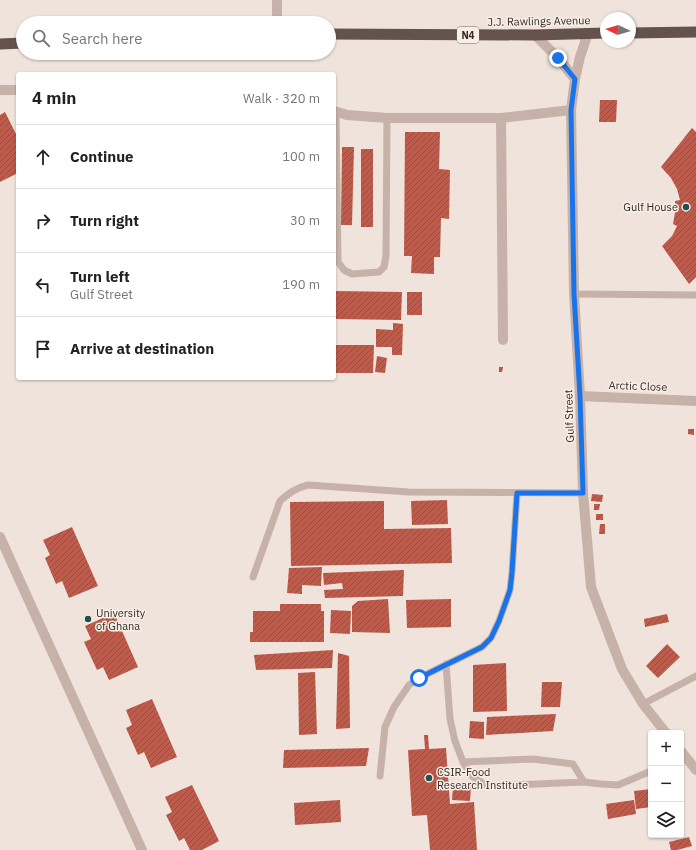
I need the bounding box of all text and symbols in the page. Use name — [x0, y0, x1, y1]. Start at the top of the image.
north arrow — [600, 12, 636, 48]
street label: J.J. Rawlings Avenue — [487, 13, 591, 29]
search box — [16, 16, 336, 60]
icon: search — [30, 27, 52, 49]
road number: N4 — [457, 27, 479, 43]
text: Search here — [62, 29, 142, 48]
route end — [549, 49, 567, 67]
text: 4 min — [32, 87, 76, 109]
text: Walk · 320 m — [243, 90, 320, 107]
icon: ahead — [32, 146, 54, 168]
text: Continue — [70, 147, 134, 166]
text: 100 m — [282, 148, 320, 165]
place label: Gulf House — [623, 200, 678, 214]
marker: Gulf House — [681, 202, 691, 212]
icon: right — [32, 210, 54, 232]
text: Turn right — [70, 211, 139, 230]
text: 30 m — [290, 212, 320, 229]
text: Turn left — [70, 267, 130, 286]
icon: left — [32, 274, 54, 296]
text: 190 m — [282, 276, 320, 293]
text: Gulf Street — [70, 286, 133, 303]
icon: arrive — [32, 338, 54, 360]
text: Arrive at destination — [70, 339, 214, 358]
street label: Arctic Close — [608, 378, 668, 394]
street label: Gulf Street — [561, 389, 577, 443]
place label: University of Ghana — [96, 606, 146, 633]
marker: University of Ghana — [83, 614, 93, 624]
route start — [410, 669, 428, 687]
map controls — [648, 730, 684, 838]
button: + — [648, 730, 684, 766]
place label: CSIR-Food Research Institute — [437, 765, 528, 792]
button: − — [648, 766, 684, 802]
marker: CSIR-Food Research Institute — [424, 773, 434, 783]
button: layers — [648, 802, 684, 838]

